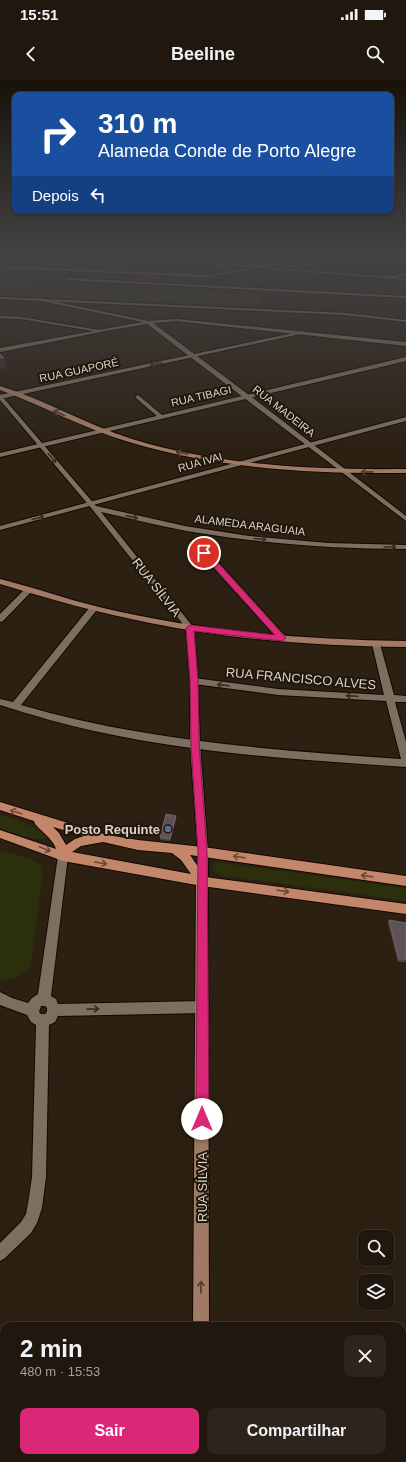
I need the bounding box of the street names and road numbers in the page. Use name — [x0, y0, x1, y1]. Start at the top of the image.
street label: RUA GUAPORÉ — [38, 356, 120, 384]
street label: RUA TIBAGI — [170, 383, 232, 409]
street label: RUA MADEIRA — [250, 383, 318, 439]
street label: RUA IVAI — [176, 450, 224, 474]
street label: ALAMEDA ARAGUAIA — [194, 512, 307, 538]
street label: RUA SÍLVIA — [129, 555, 184, 620]
street label: RUA FRANCISCO ALVES — [225, 664, 377, 693]
street label: RUA SÍLVIA — [195, 1152, 210, 1222]

